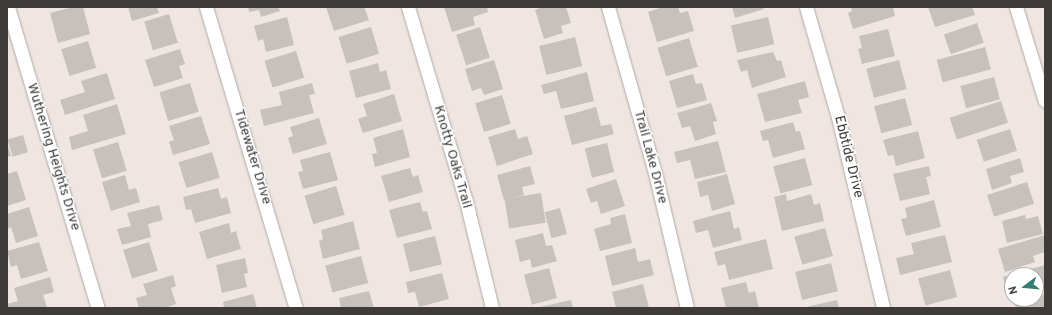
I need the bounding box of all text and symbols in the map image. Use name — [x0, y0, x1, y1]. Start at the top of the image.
street label: Wuthering Heights Drive — [23, 81, 83, 233]
street label: Knotty Oaks Trail — [429, 103, 475, 211]
street label: Tidewater Drive — [230, 107, 274, 207]
street label: Trail Lake Drive — [629, 108, 671, 206]
street label: Ebbtide Drive — [830, 114, 866, 200]
north arrow — [1004, 267, 1044, 307]
text: N — [1006, 284, 1021, 296]

